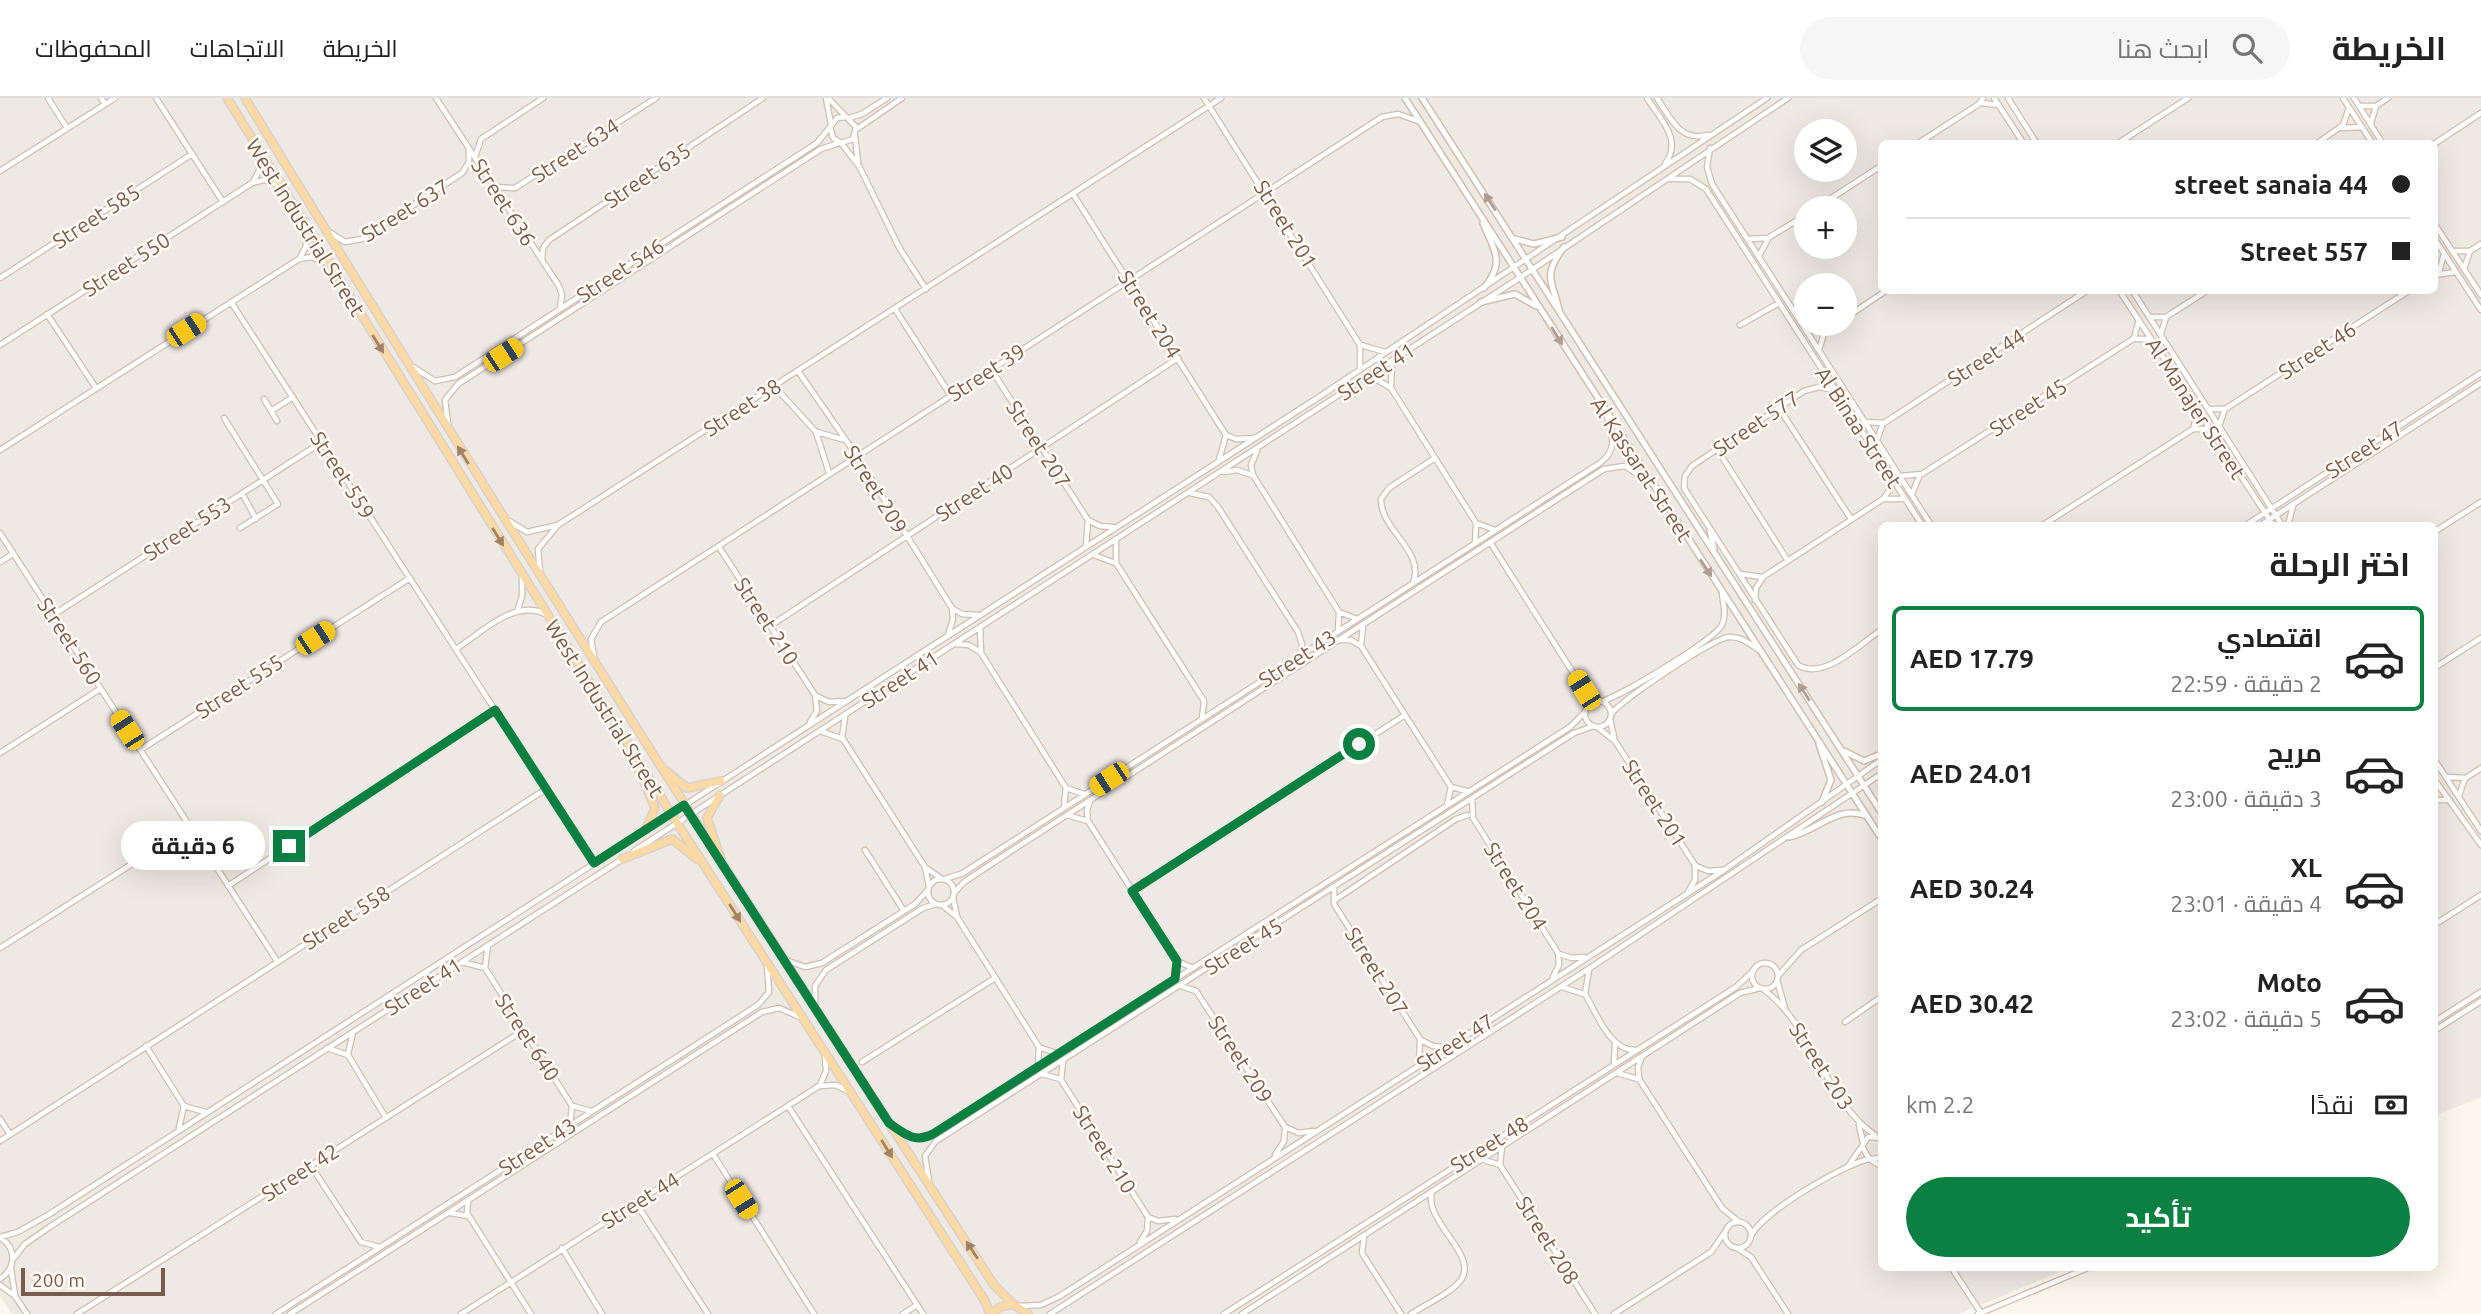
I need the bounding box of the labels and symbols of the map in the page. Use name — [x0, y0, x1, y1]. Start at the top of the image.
street label: Street 634 — [527, 113, 623, 187]
street label: West Industrial Street — [242, 134, 370, 320]
street label: Street 635 — [599, 137, 695, 213]
street label: Street 636 — [467, 154, 541, 250]
street label: Street 637 — [357, 174, 453, 246]
street label: Street 201 — [1250, 176, 1322, 272]
street label: Street 585 — [48, 179, 144, 253]
one-way arrow — [1484, 193, 1497, 212]
street label: Street 550 — [78, 227, 174, 301]
street label: Street 546 — [572, 233, 668, 307]
street label: Street 204 — [1114, 266, 1186, 362]
car — [163, 310, 210, 350]
street label: Street 46 — [2274, 316, 2360, 384]
street label: Street 44 — [1943, 323, 2029, 391]
one-way arrow — [1550, 326, 1563, 345]
street label: Al Manajer Street — [2141, 333, 2251, 483]
one-way arrow — [372, 334, 385, 354]
car — [480, 335, 527, 375]
street label: Street 41 — [1333, 337, 1419, 405]
street label: Street 39 — [943, 338, 1029, 406]
street label: Al Binaa Street — [1811, 362, 1907, 492]
street label: Street 38 — [699, 373, 785, 441]
street label: Street 45 — [1985, 373, 2071, 441]
street label: Street 577 — [1708, 385, 1804, 461]
street label: Al Kassarat Street — [1586, 392, 1698, 546]
street label: Street 207 — [1002, 396, 1076, 492]
street label: Street 47 — [2321, 415, 2407, 483]
street label: Street 559 — [306, 427, 380, 523]
street label: Street 209 — [840, 441, 912, 537]
one-way arrow — [457, 445, 470, 464]
street label: Street 40 — [931, 458, 1017, 526]
street label: Street 553 — [139, 491, 235, 565]
one-way arrow — [492, 528, 505, 547]
one-way arrow — [1699, 559, 1712, 578]
street label: Street 210 — [730, 573, 804, 669]
street label: Street 560 — [33, 593, 107, 689]
street label: West Industrial Street — [541, 615, 669, 801]
car — [292, 618, 339, 658]
street label: Street 43 — [1254, 624, 1340, 692]
street label: Street 41 — [857, 645, 943, 713]
street label: Street 555 — [191, 649, 287, 723]
car — [1564, 667, 1605, 713]
one-way arrow — [1798, 682, 1811, 702]
car — [107, 707, 148, 753]
route start — [1343, 728, 1375, 760]
street label: Street 201 — [1618, 755, 1692, 851]
car — [1086, 759, 1133, 799]
callout: 6 دقيقة — [121, 822, 264, 870]
route end — [273, 830, 305, 862]
street label: Street 204 — [1480, 838, 1552, 934]
street label: Street 558 — [298, 880, 394, 954]
one-way arrow — [728, 903, 741, 923]
street label: Street 45 — [1200, 913, 1286, 979]
street label: Street 207 — [1341, 923, 1413, 1019]
street label: Street 41 — [380, 952, 466, 1020]
street label: Street 640 — [491, 989, 565, 1085]
street label: Street 47 — [1412, 1008, 1498, 1076]
street label: Street 209 — [1204, 1011, 1278, 1107]
street label: Street 203 — [1785, 1018, 1859, 1114]
street label: Street 210 — [1069, 1101, 1141, 1197]
street label: Street 48 — [1446, 1111, 1532, 1177]
street label: Street 43 — [494, 1112, 580, 1180]
street label: Street 42 — [257, 1138, 343, 1206]
one-way arrow — [880, 1139, 893, 1158]
street label: Street 44 — [597, 1167, 683, 1233]
car — [721, 1176, 762, 1222]
street label: Street 208 — [1512, 1192, 1584, 1288]
one-way arrow — [965, 1241, 978, 1260]
scale bar — [21, 1265, 164, 1297]

